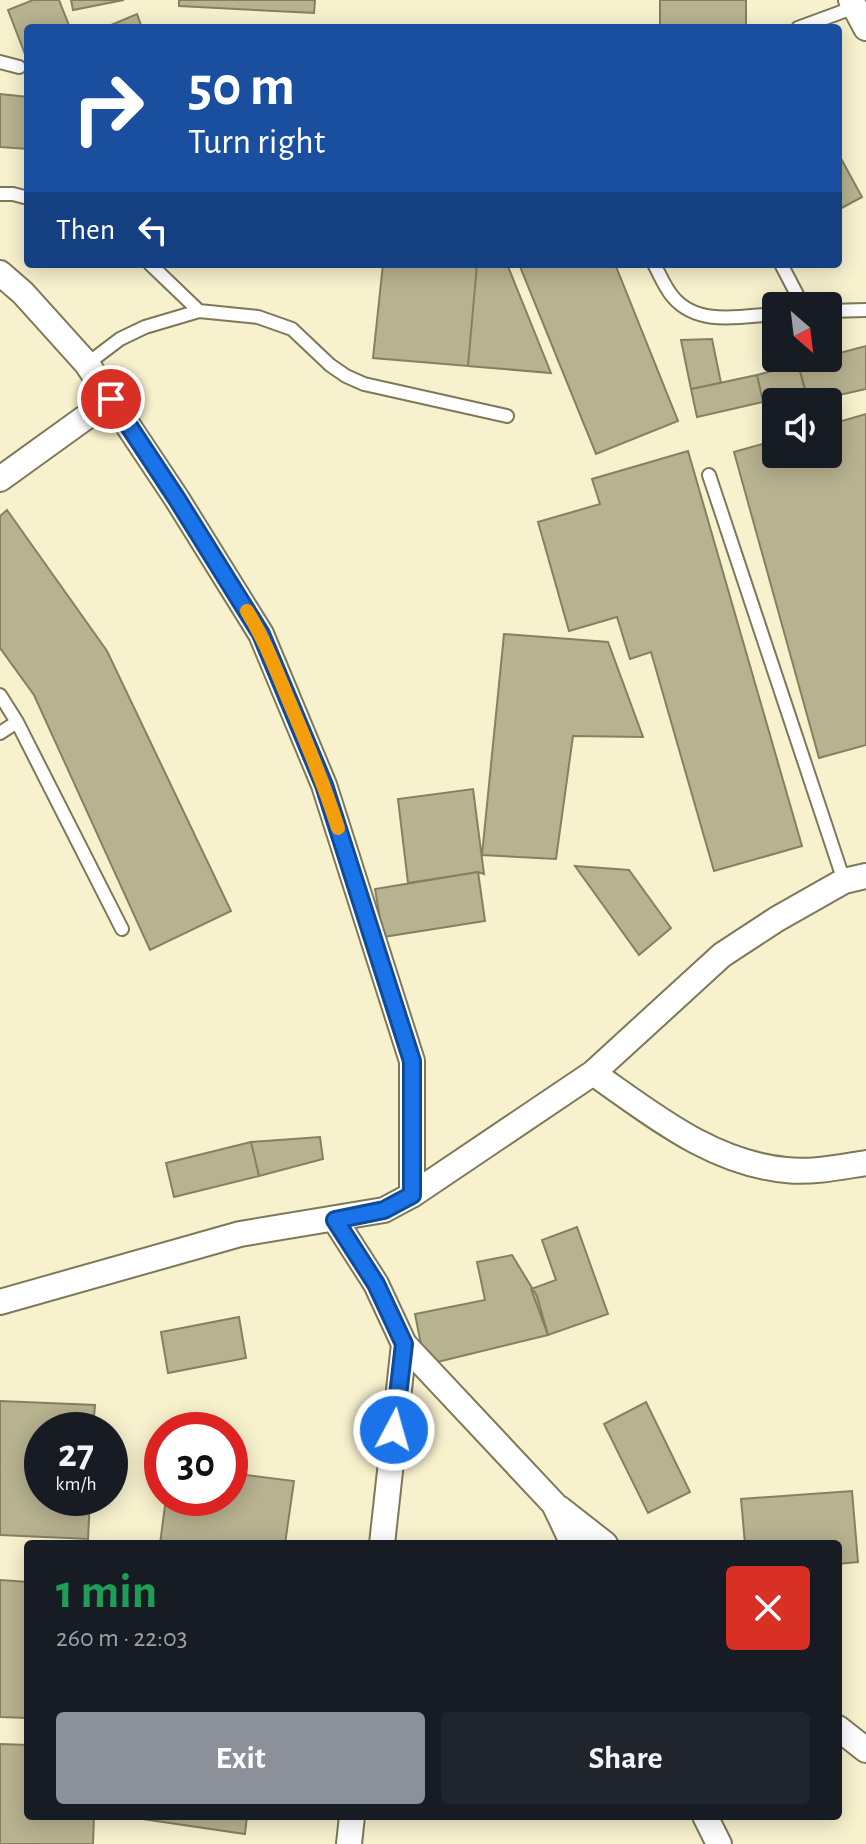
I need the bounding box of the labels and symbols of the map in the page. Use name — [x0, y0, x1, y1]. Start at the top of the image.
north arrow — [762, 292, 842, 372]
pin — [77, 365, 145, 433]
position arrow — [352, 1388, 436, 1472]
speed limit sign: 30 — [144, 1412, 248, 1516]

